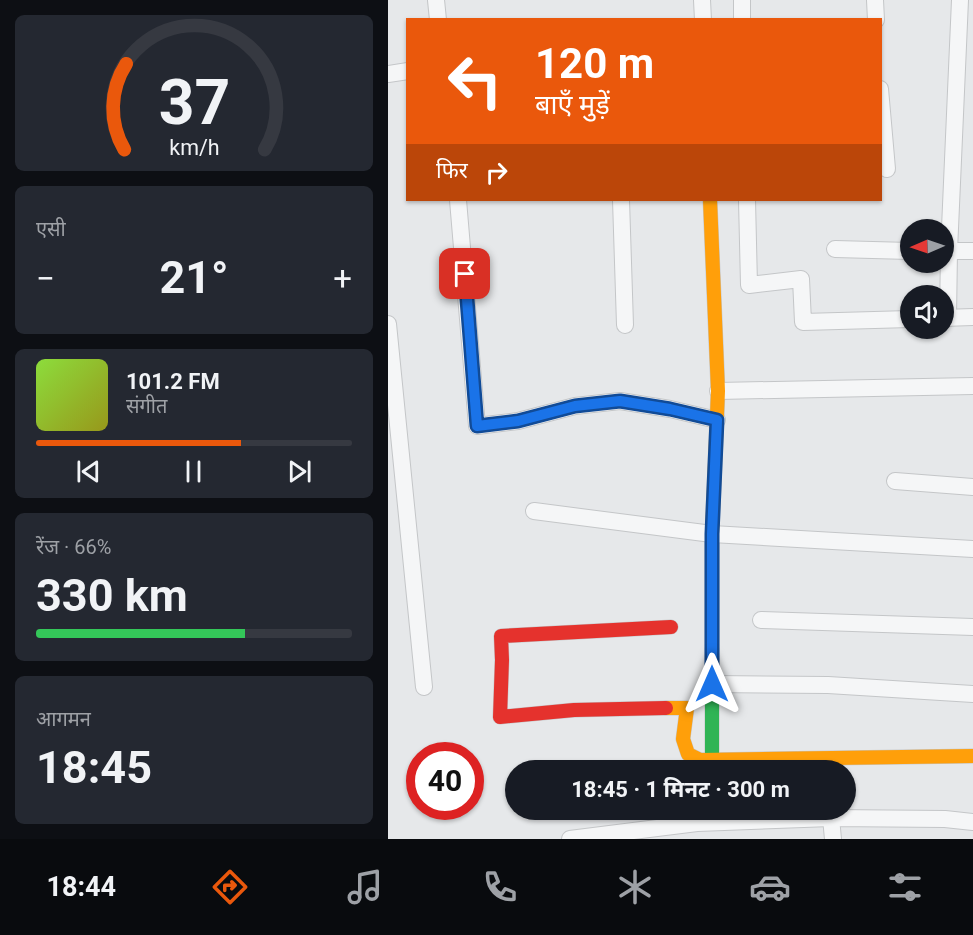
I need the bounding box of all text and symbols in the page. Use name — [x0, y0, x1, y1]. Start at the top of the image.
text: 120 m — [535, 39, 654, 88]
icon: left — [436, 42, 514, 120]
text: 37 — [158, 66, 230, 139]
text: बाएँ मुड़ें — [535, 89, 610, 121]
text: km/h — [169, 135, 219, 160]
icon: right — [480, 156, 513, 189]
text: फिर — [436, 158, 468, 183]
text: एसी — [36, 217, 66, 241]
north arrow — [900, 219, 954, 273]
map controls — [900, 219, 954, 339]
pin — [439, 248, 490, 299]
text: 21° — [159, 251, 229, 304]
icon: arrive — [448, 257, 481, 290]
text: − — [36, 259, 55, 298]
text: + — [333, 259, 352, 298]
button: sound — [900, 285, 954, 339]
text: 101.2 FM — [126, 369, 220, 394]
text: संगीत — [126, 394, 167, 418]
icon: previous — [72, 455, 105, 488]
icon: pause — [177, 455, 210, 488]
icon: next — [283, 455, 316, 488]
text: रेंज · 66% — [36, 535, 111, 559]
text: 330 km — [36, 569, 188, 622]
position arrow — [680, 652, 744, 716]
text: आगमन — [36, 707, 91, 731]
text: 18:45 — [36, 741, 152, 794]
speed limit sign: 40 — [406, 742, 484, 820]
text: 18:45 · 1 मिनट · 300 m — [571, 777, 790, 802]
icon: directions — [209, 866, 251, 908]
icon: music — [344, 866, 386, 908]
icon: phone — [479, 866, 521, 908]
icon: climate — [614, 866, 656, 908]
icon: car — [749, 866, 791, 908]
icon: filters — [884, 866, 926, 908]
text: 18:44 — [47, 871, 116, 903]

